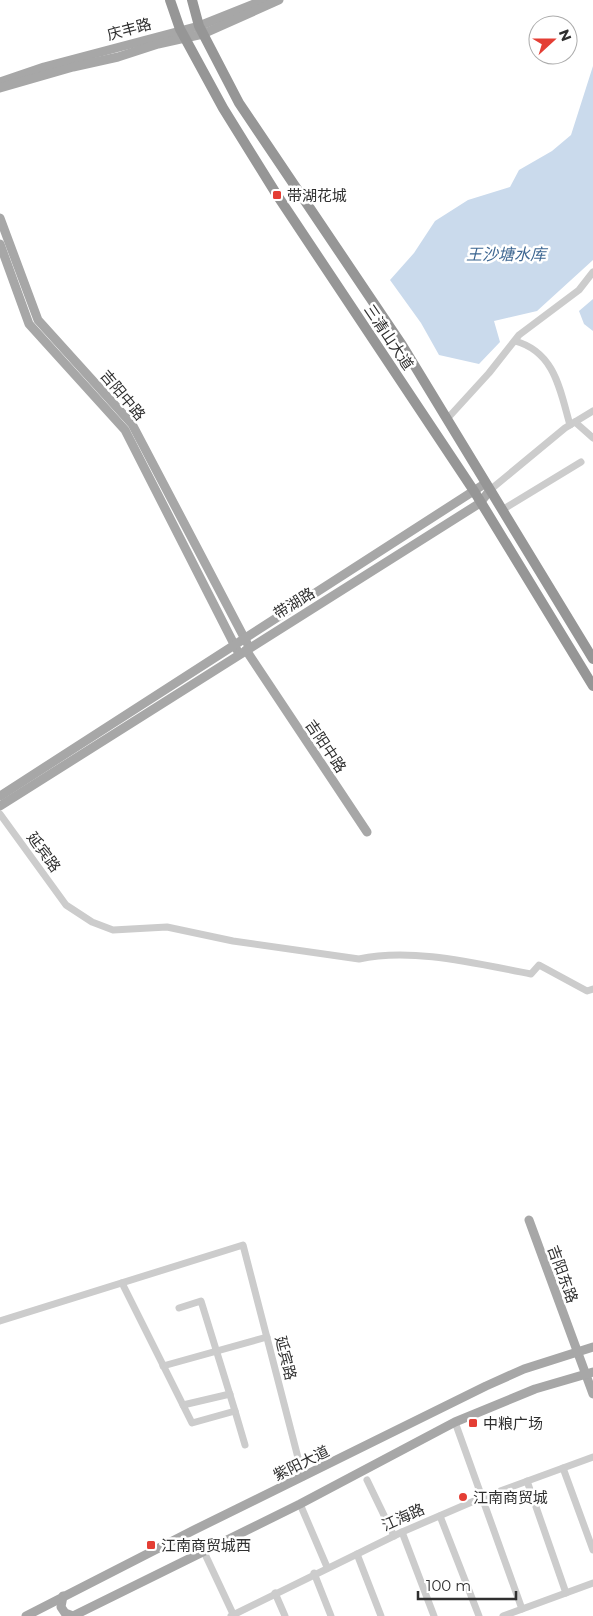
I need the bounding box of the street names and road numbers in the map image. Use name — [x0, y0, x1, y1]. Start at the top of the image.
street label: 庆丰路 — [105, 14, 153, 44]
street label: 三清山大道 — [360, 301, 418, 373]
street label: 吉阳中路 — [96, 366, 150, 424]
street label: 带湖路 — [270, 583, 318, 623]
street label: 吉阳中路 — [301, 716, 351, 776]
street label: 延宾路 — [23, 828, 65, 876]
street label: 吉阳东路 — [544, 1243, 582, 1305]
street label: 延宾路 — [271, 1334, 301, 1382]
street label: 紫阳大道 — [270, 1441, 332, 1485]
street label: 江海路 — [379, 1499, 427, 1535]

